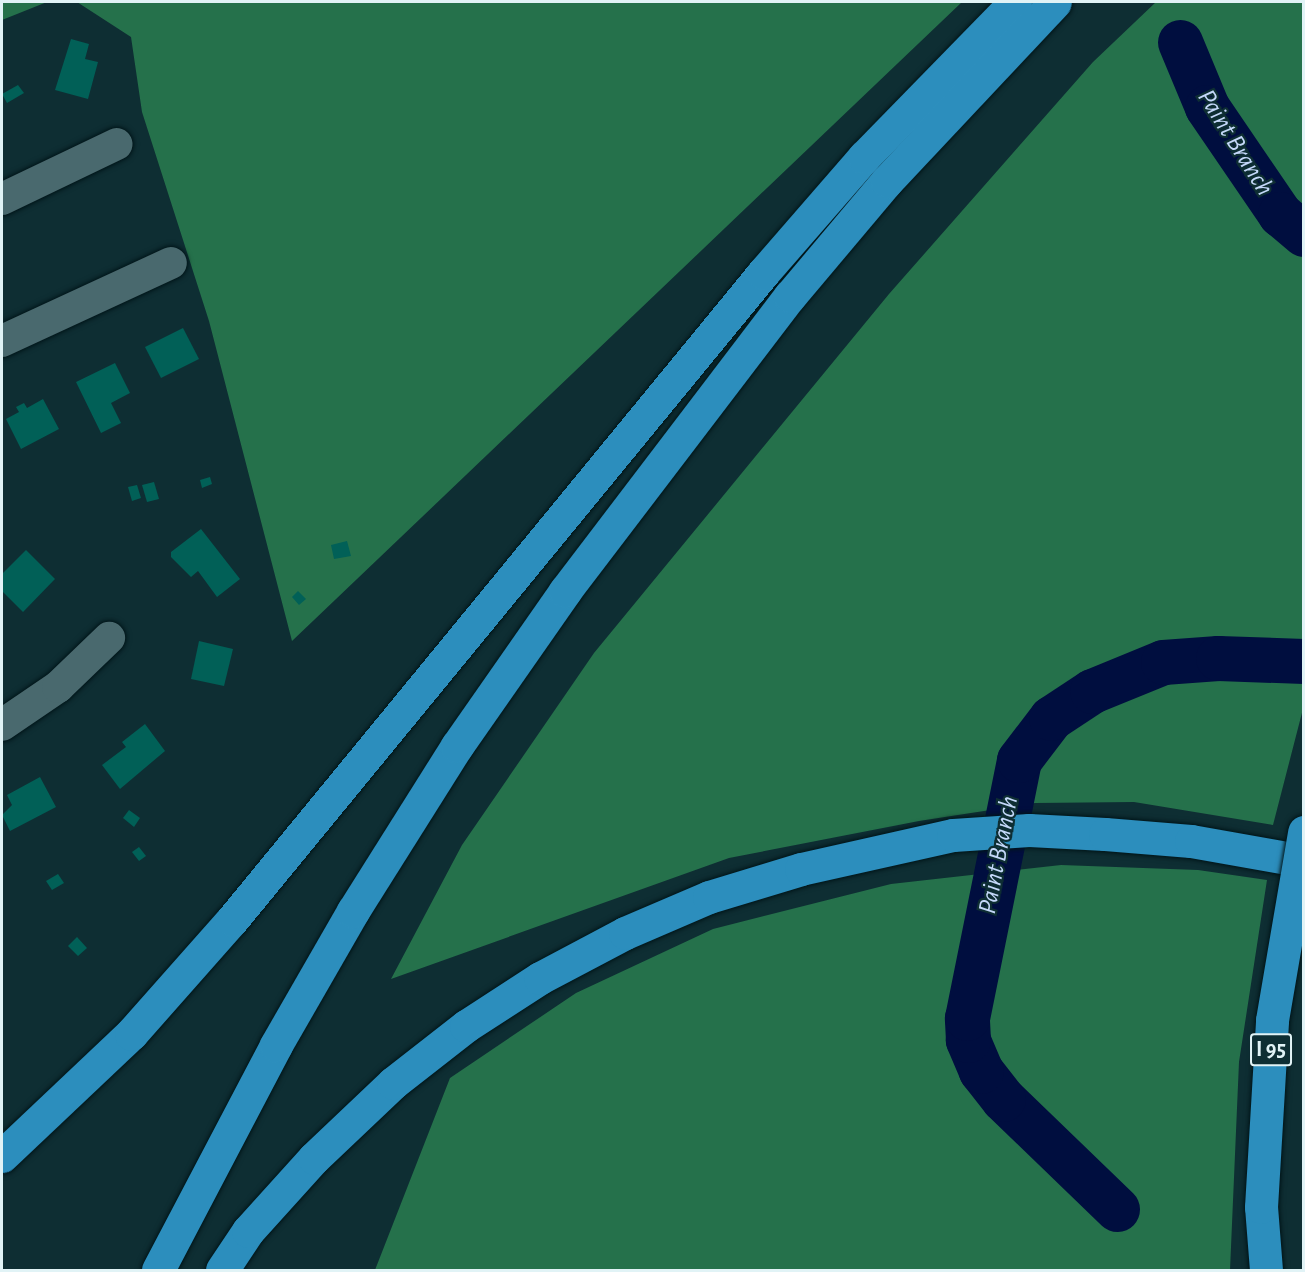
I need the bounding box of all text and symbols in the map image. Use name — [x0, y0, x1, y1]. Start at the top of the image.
water label: Paint Branch — [1190, 84, 1280, 202]
water label: Paint Branch — [972, 793, 1026, 917]
road number: I 95 — [1250, 1031, 1292, 1069]

